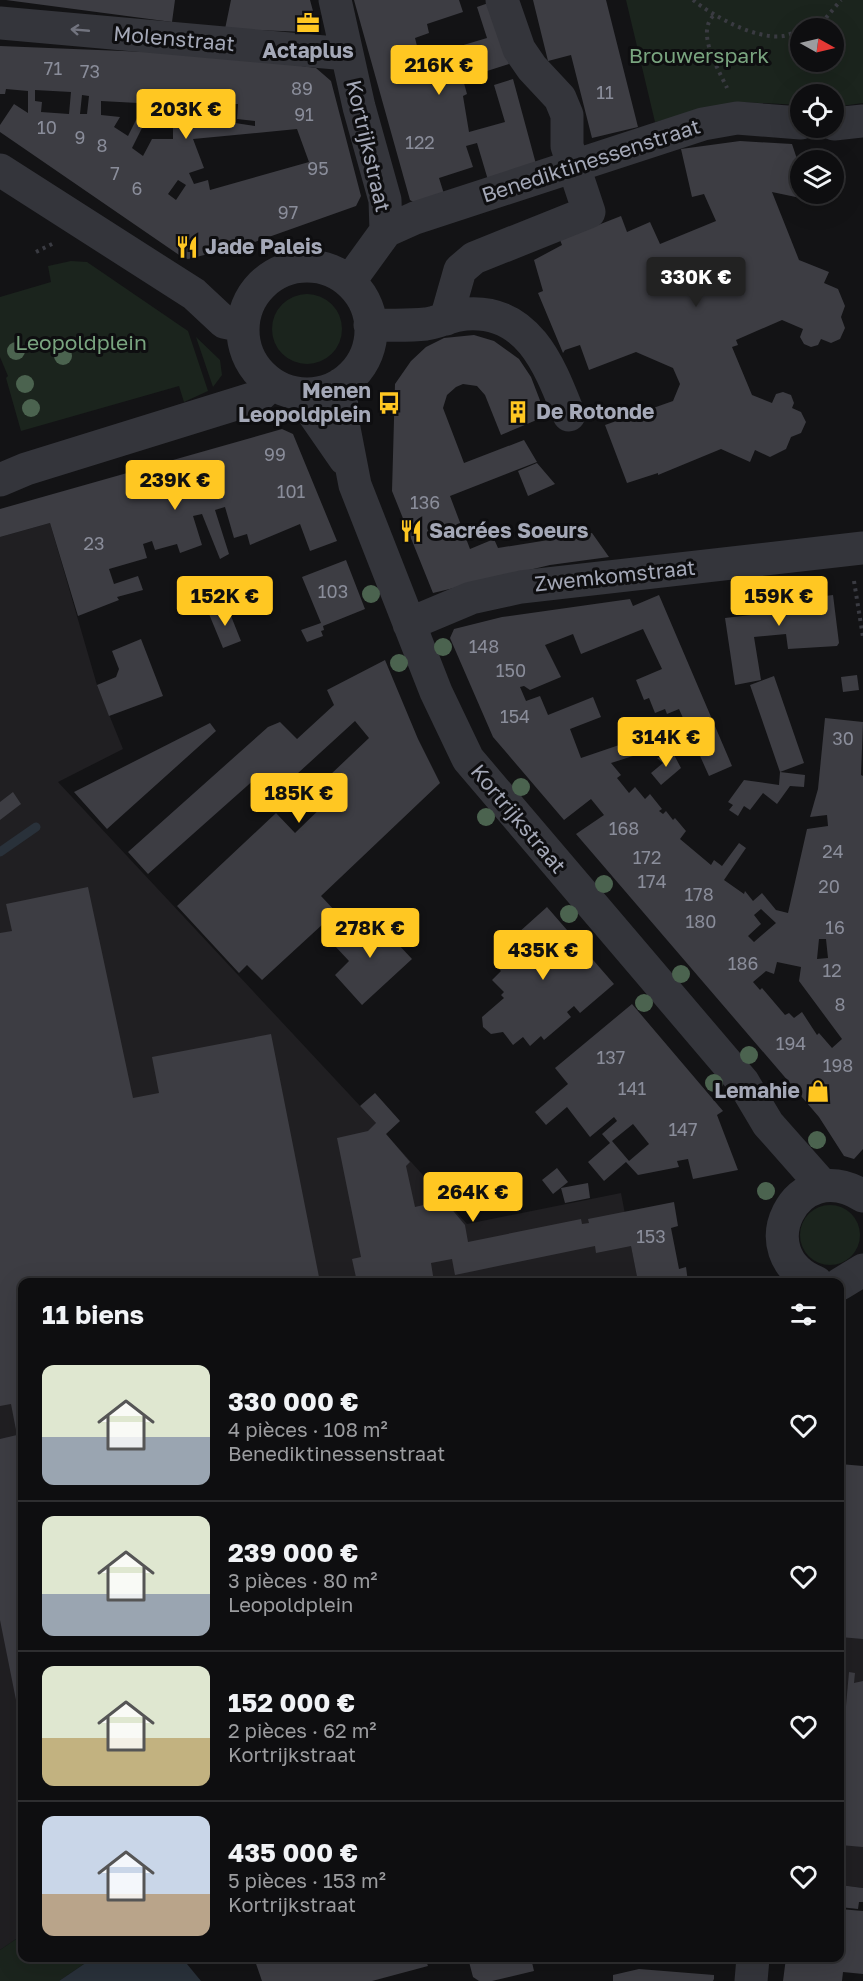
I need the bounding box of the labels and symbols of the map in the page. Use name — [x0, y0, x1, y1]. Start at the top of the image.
office icon: Actaplus — [295, 10, 321, 36]
north arrow — [790, 18, 844, 72]
street label: Molenstraat — [112, 20, 236, 56]
one-way arrow — [70, 24, 90, 35]
place label: Actaplus — [262, 37, 354, 63]
park label: Brouwerspark — [629, 42, 769, 68]
pin: 216K € — [390, 45, 488, 96]
house number: 71 — [44, 57, 62, 79]
house number: 73 — [80, 60, 100, 82]
house number: 89 — [291, 77, 313, 99]
street label: Kortrijkstraat — [341, 77, 397, 214]
house number: 11 — [596, 81, 614, 103]
pin: 203K € — [137, 89, 235, 140]
house number: 91 — [294, 103, 314, 125]
street label: Benediktinessenstraat — [478, 112, 703, 208]
house number: 10 — [37, 116, 57, 138]
house number: 9 — [75, 126, 85, 148]
house number: 122 — [405, 131, 435, 153]
house number: 8 — [97, 134, 107, 156]
house number: 95 — [307, 157, 329, 179]
house number: 7 — [110, 162, 120, 184]
house number: 6 — [132, 177, 142, 199]
house number: 97 — [278, 201, 298, 223]
place label: Jade Paleis — [205, 233, 323, 259]
restaurant icon: Jade Paleis — [174, 234, 200, 260]
pin: 330K € — [647, 257, 745, 308]
park label: Leopoldplein — [15, 329, 147, 355]
place label: Menen Leopoldplein — [238, 377, 371, 427]
bus stop icon: Menen Leopoldplein — [376, 390, 402, 416]
place label: De Rotonde — [536, 398, 654, 424]
building icon: De Rotonde — [505, 399, 531, 425]
house number: 99 — [264, 443, 286, 465]
pin: 239K € — [126, 460, 224, 511]
house number: 101 — [277, 480, 306, 502]
house number: 136 — [410, 491, 440, 513]
place label: Sacrées Soeurs — [429, 517, 589, 543]
restaurant icon: Sacrées Soeurs — [398, 518, 424, 544]
house number: 23 — [84, 532, 104, 554]
street label: Zwemkomstraat — [533, 554, 697, 596]
pin: 152K € — [176, 576, 274, 627]
pin: 159K € — [730, 576, 828, 627]
house number: 103 — [318, 580, 348, 602]
house number: 148 — [469, 635, 499, 657]
house number: 150 — [496, 659, 526, 681]
house number: 154 — [500, 705, 530, 727]
pin: 314K € — [617, 717, 715, 768]
house number: 30 — [832, 727, 854, 749]
street label: Kortrijkstraat — [466, 759, 572, 878]
pin: 185K € — [250, 773, 348, 824]
house number: 168 — [609, 817, 639, 839]
house number: 24 — [822, 840, 844, 862]
house number: 172 — [633, 846, 661, 868]
house number: 174 — [637, 870, 667, 892]
house number: 20 — [818, 875, 840, 897]
house number: 178 — [684, 883, 714, 905]
pin: 278K € — [321, 908, 419, 959]
house number: 180 — [686, 910, 716, 932]
house number: 16 — [825, 916, 845, 938]
pin: 435K € — [494, 930, 592, 981]
house number: 186 — [728, 952, 758, 974]
house number: 12 — [822, 959, 842, 981]
house number: 8 — [835, 993, 845, 1015]
house number: 194 — [776, 1032, 806, 1054]
house number: 137 — [597, 1046, 625, 1068]
house number: 198 — [823, 1054, 853, 1076]
house number: 141 — [618, 1077, 646, 1099]
place label: Lemahie — [714, 1077, 800, 1103]
shop icon: Lemahie — [805, 1078, 831, 1104]
house number: 147 — [668, 1118, 698, 1140]
pin: 264K € — [424, 1172, 522, 1223]
house number: 153 — [636, 1225, 666, 1247]

